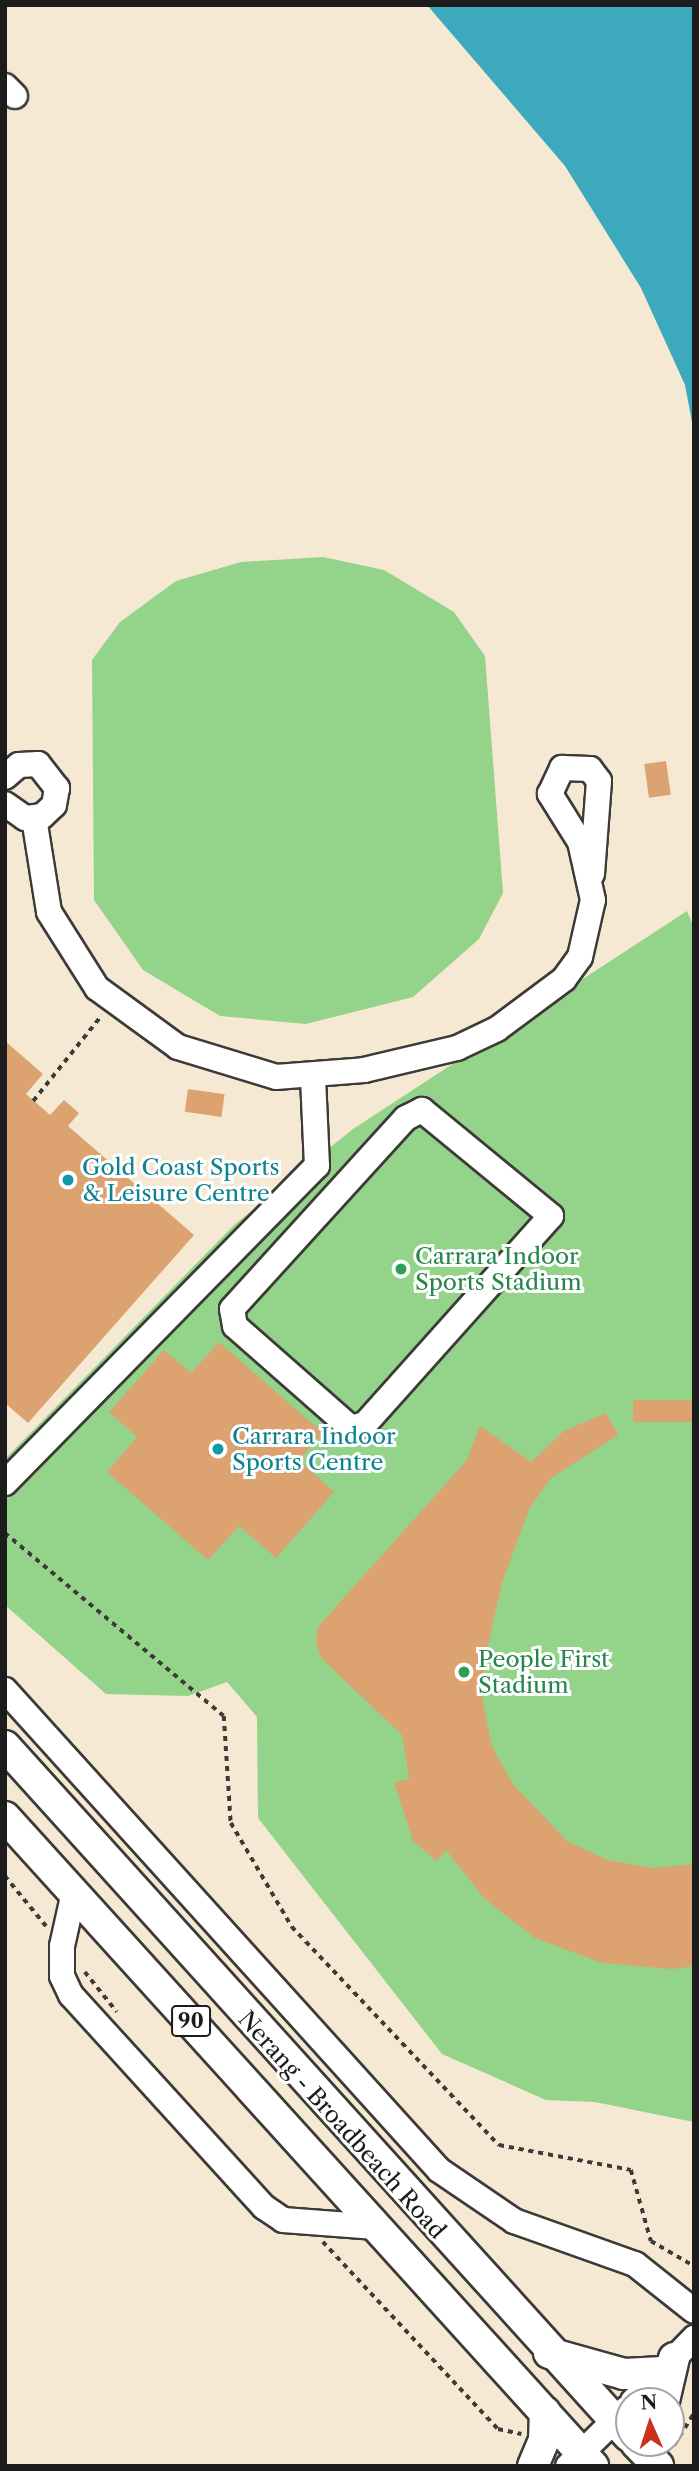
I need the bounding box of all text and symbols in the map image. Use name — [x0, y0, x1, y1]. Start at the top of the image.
place label: Gold Coast Sports & Leisure Centre — [82, 1153, 279, 1207]
marker: Gold Coast Sports & Leisure Centre — [60, 1172, 76, 1188]
place label: Carrara Indoor Sports Stadium — [415, 1242, 582, 1296]
marker: Carrara Indoor Sports Stadium — [393, 1261, 409, 1277]
place label: Carrara Indoor Sports Centre — [232, 1422, 396, 1476]
marker: Carrara Indoor Sports Centre — [210, 1441, 226, 1457]
place label: People First Stadium — [478, 1645, 609, 1699]
marker: People First Stadium — [456, 1664, 472, 1680]
road number: 90 — [170, 2004, 212, 2038]
street label: Nerang - Broadbeach Road — [233, 2006, 451, 2244]
north arrow — [615, 2387, 685, 2457]
text: N — [640, 2391, 658, 2414]

